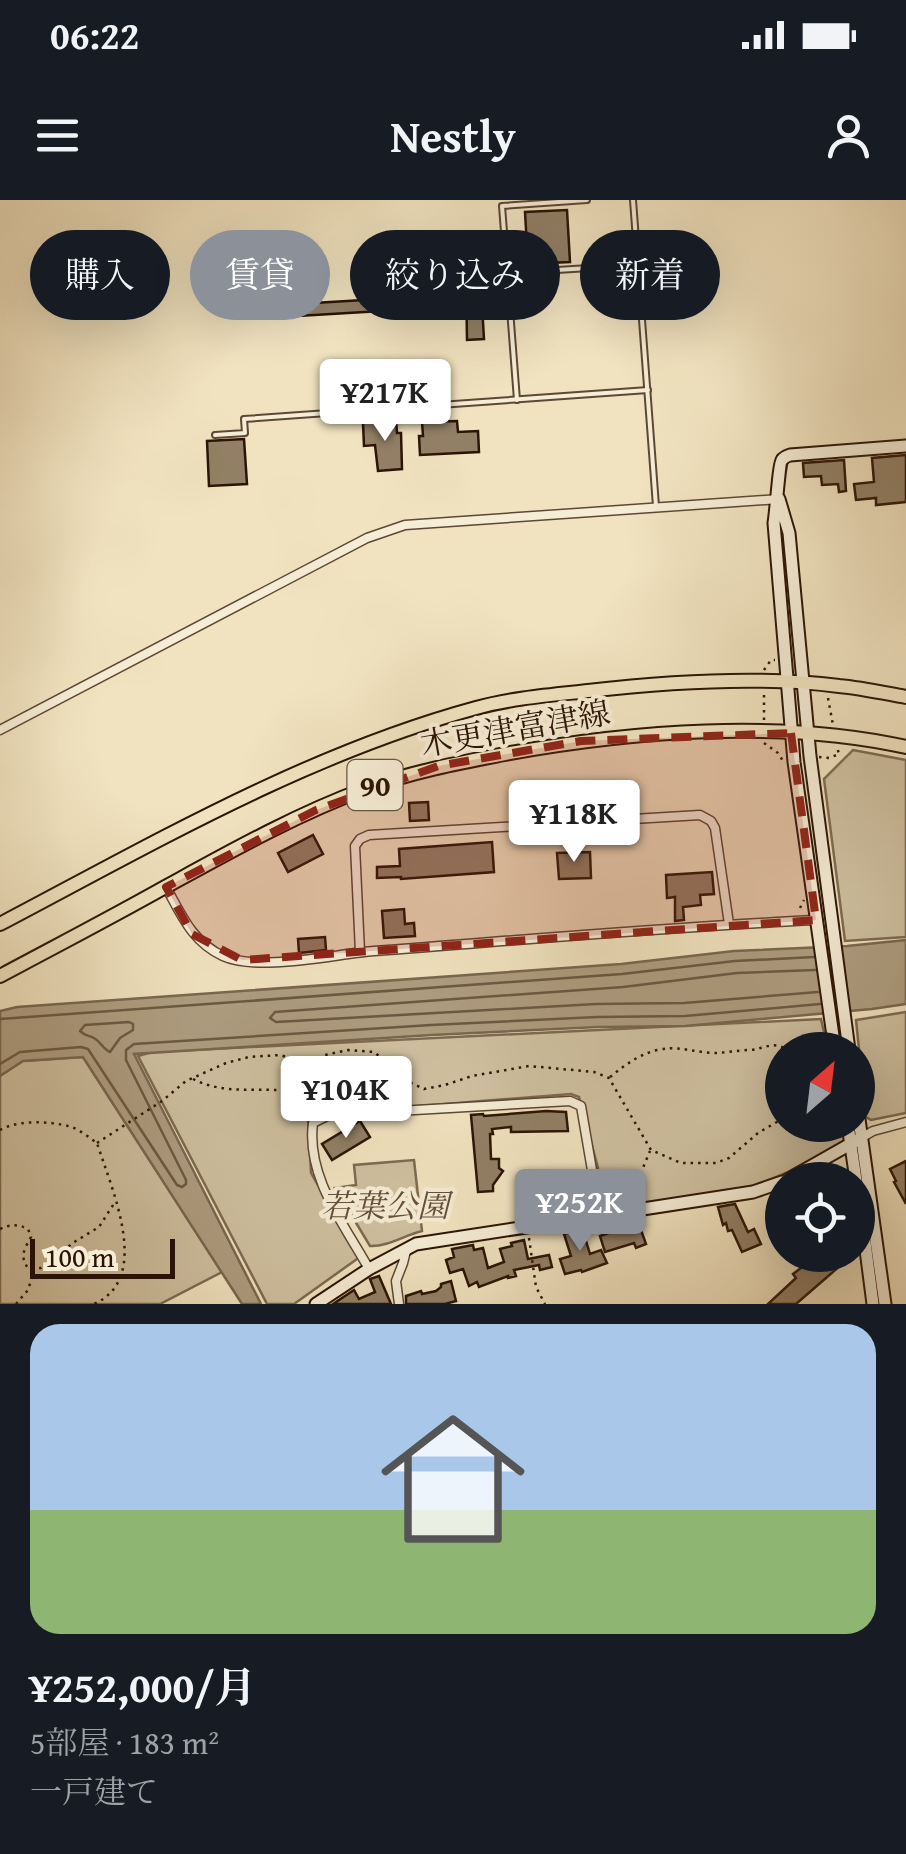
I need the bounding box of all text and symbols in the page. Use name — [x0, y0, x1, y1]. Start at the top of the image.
text: 06:22 — [50, 7, 140, 63]
text: Nestly — [390, 103, 516, 168]
icon: menu — [30, 108, 85, 163]
icon: person — [821, 108, 876, 163]
chip: 購入 — [30, 230, 170, 320]
chip: 賃貸 — [190, 230, 330, 320]
chip: 絞り込み — [350, 230, 560, 320]
chip: 新着 — [580, 230, 720, 320]
pin: ¥217K — [315, 359, 455, 444]
text: ¥217K — [342, 368, 428, 415]
street label: 木更津富津線 — [416, 688, 614, 768]
road number: 90 — [348, 760, 402, 810]
pin: ¥118K — [504, 780, 644, 865]
text: ¥118K — [531, 789, 617, 836]
north arrow — [765, 1032, 875, 1142]
map controls — [765, 1032, 875, 1272]
pin: ¥104K — [276, 1056, 416, 1141]
text: ¥104K — [303, 1065, 389, 1112]
button: locate — [765, 1162, 875, 1272]
pin: ¥252K — [510, 1169, 650, 1254]
text: ¥252K — [537, 1178, 623, 1225]
park label: 若葉公園 — [321, 1182, 454, 1229]
scale bar — [30, 1234, 175, 1278]
text: 100 m — [45, 1236, 114, 1277]
icon: home — [363, 1389, 543, 1569]
text: ¥252,000/月 — [30, 1656, 256, 1717]
text: 5部屋 · 183 m² — [30, 1719, 219, 1766]
text: 一戸建て — [30, 1768, 158, 1815]

